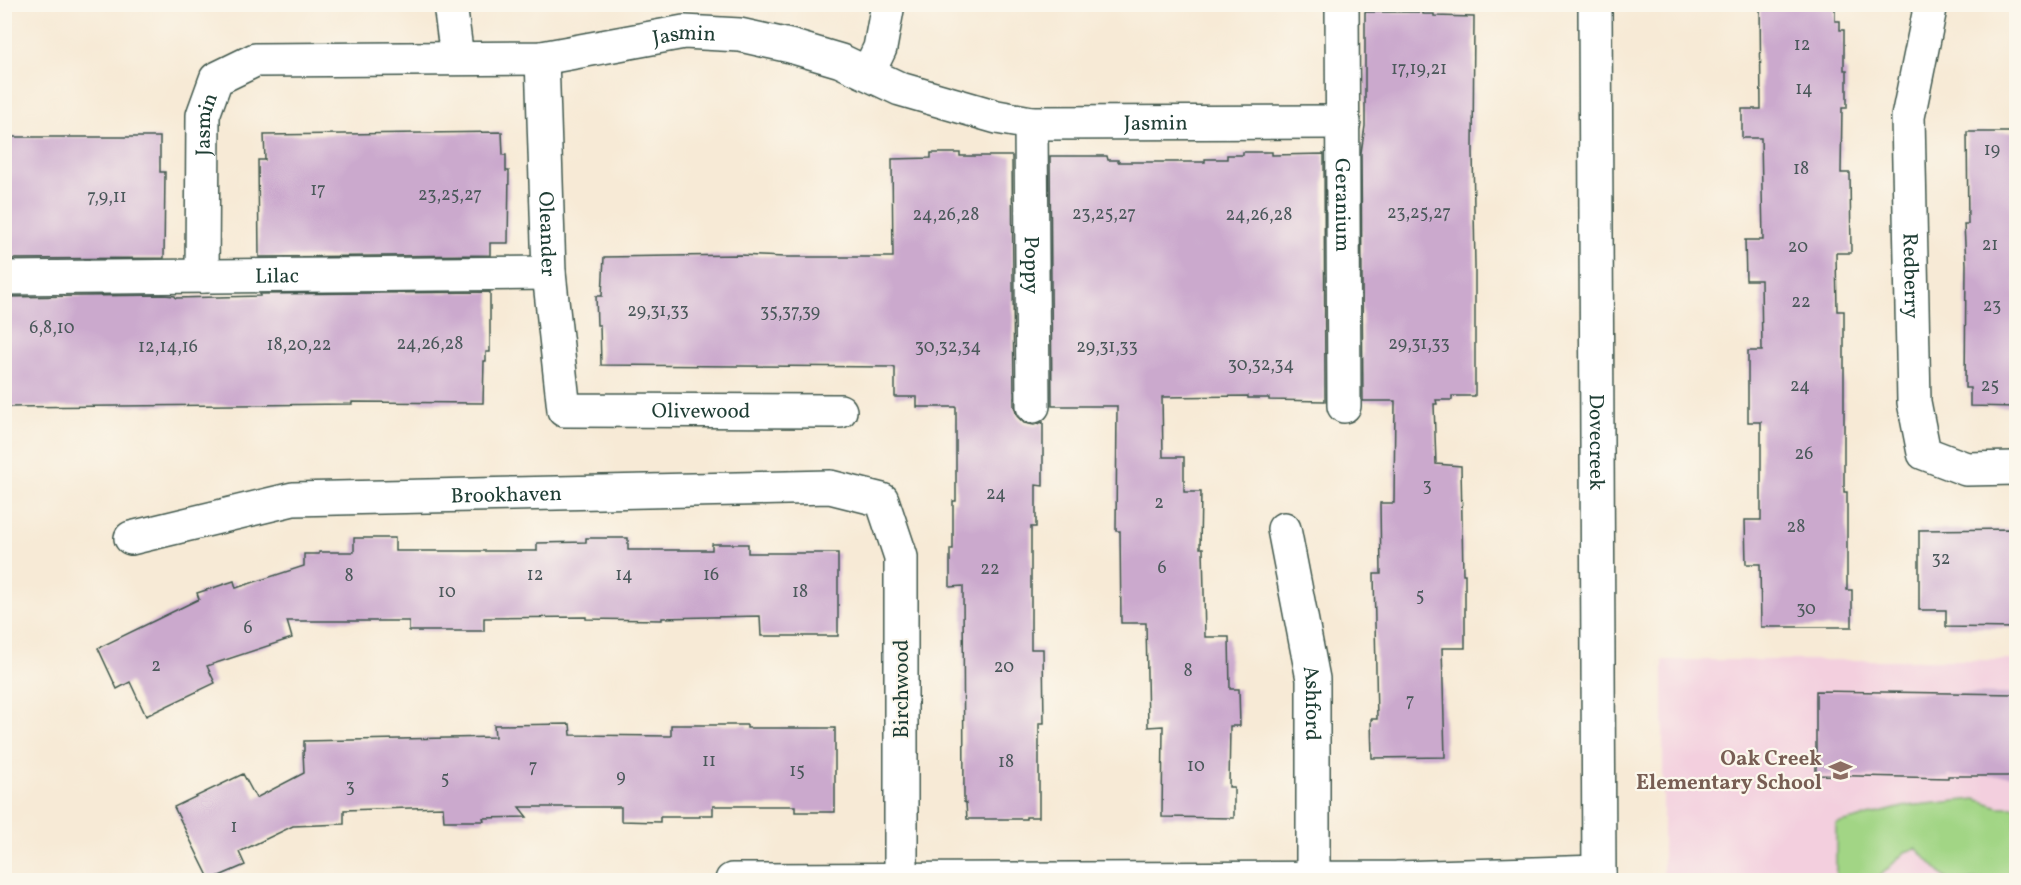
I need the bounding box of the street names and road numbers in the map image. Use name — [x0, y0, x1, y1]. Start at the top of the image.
street label: Jasmin — [650, 19, 717, 53]
street label: Jasmin — [190, 89, 226, 156]
street label: Jasmin — [1124, 109, 1188, 139]
street label: Geranium — [1327, 158, 1356, 252]
street label: Oleander — [530, 191, 562, 277]
street label: Redberry — [1894, 232, 1925, 320]
street label: Poppy — [1016, 236, 1045, 295]
street label: Lilac — [255, 262, 299, 292]
street label: Dovecreek — [1581, 394, 1610, 491]
street label: Olivewood — [652, 397, 751, 427]
street label: Brookhaven — [450, 480, 562, 511]
street label: Birchwood — [888, 640, 917, 738]
street label: Ashford — [1295, 663, 1326, 741]

